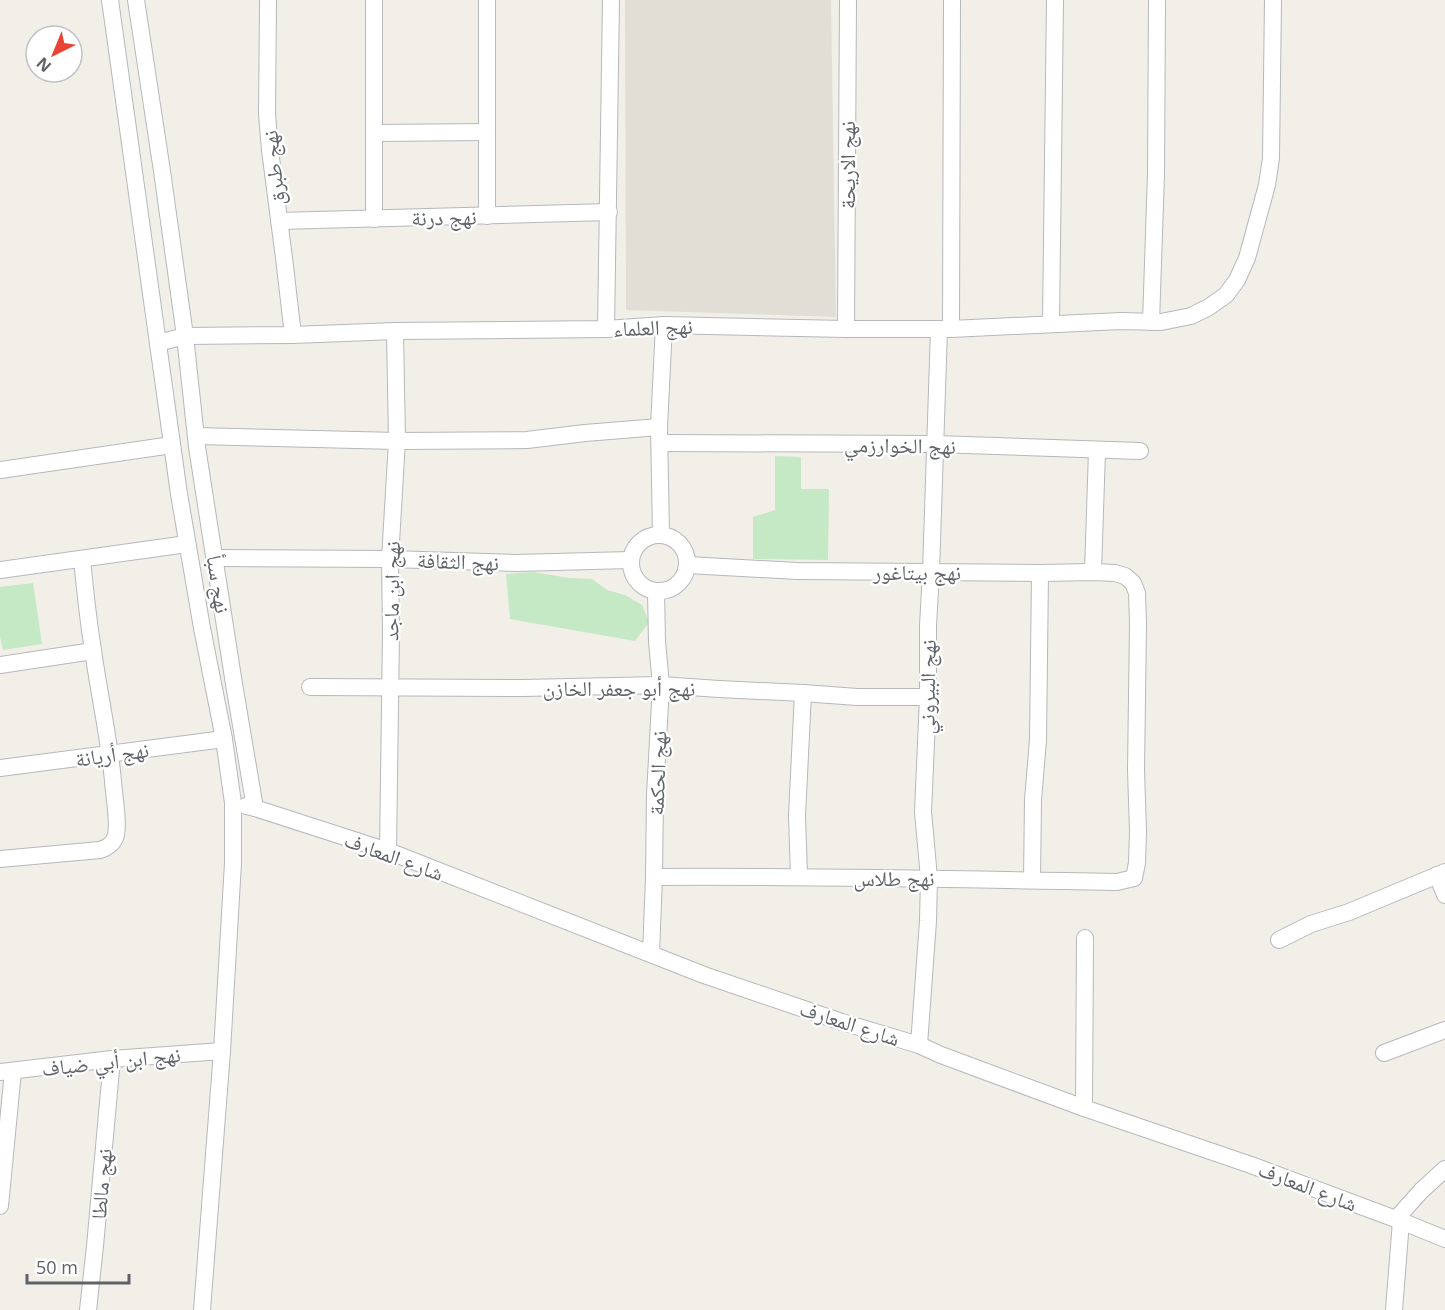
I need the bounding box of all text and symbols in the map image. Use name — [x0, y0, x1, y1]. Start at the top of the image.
north arrow — [24, 24, 84, 84]
text: N — [32, 52, 56, 77]
street label: نهج الاريحة — [833, 121, 861, 209]
street label: نهج طبرق — [255, 129, 291, 207]
street label: نهج درنة — [411, 202, 477, 232]
street label: نهج العلماء — [613, 312, 693, 342]
street label: نهج الخوارزمي — [844, 430, 956, 463]
street label: نهج ابن ماجد — [376, 541, 406, 641]
street label: نهج الثقافة — [417, 546, 499, 576]
street label: نهج سبأ — [201, 553, 237, 615]
street label: نهج بيتاغور — [872, 558, 961, 586]
street label: نهج البيروني — [912, 639, 945, 735]
street label: نهج أبو جعفر الخازن — [543, 674, 695, 702]
street label: نهج الحكمة — [642, 730, 672, 816]
street label: نهج أريانة — [73, 735, 151, 773]
street label: شارع المعارف — [341, 825, 447, 887]
street label: نهج طلاس — [853, 864, 935, 892]
street label: شارع المعارف — [796, 994, 904, 1052]
street label: نهج ابن أبي ضياف — [40, 1040, 182, 1086]
street label: نهج مالطا — [84, 1147, 118, 1221]
street label: شارع المعارف — [1255, 1154, 1361, 1218]
scale bar — [27, 1247, 129, 1285]
text: 50 m — [36, 1255, 78, 1279]

